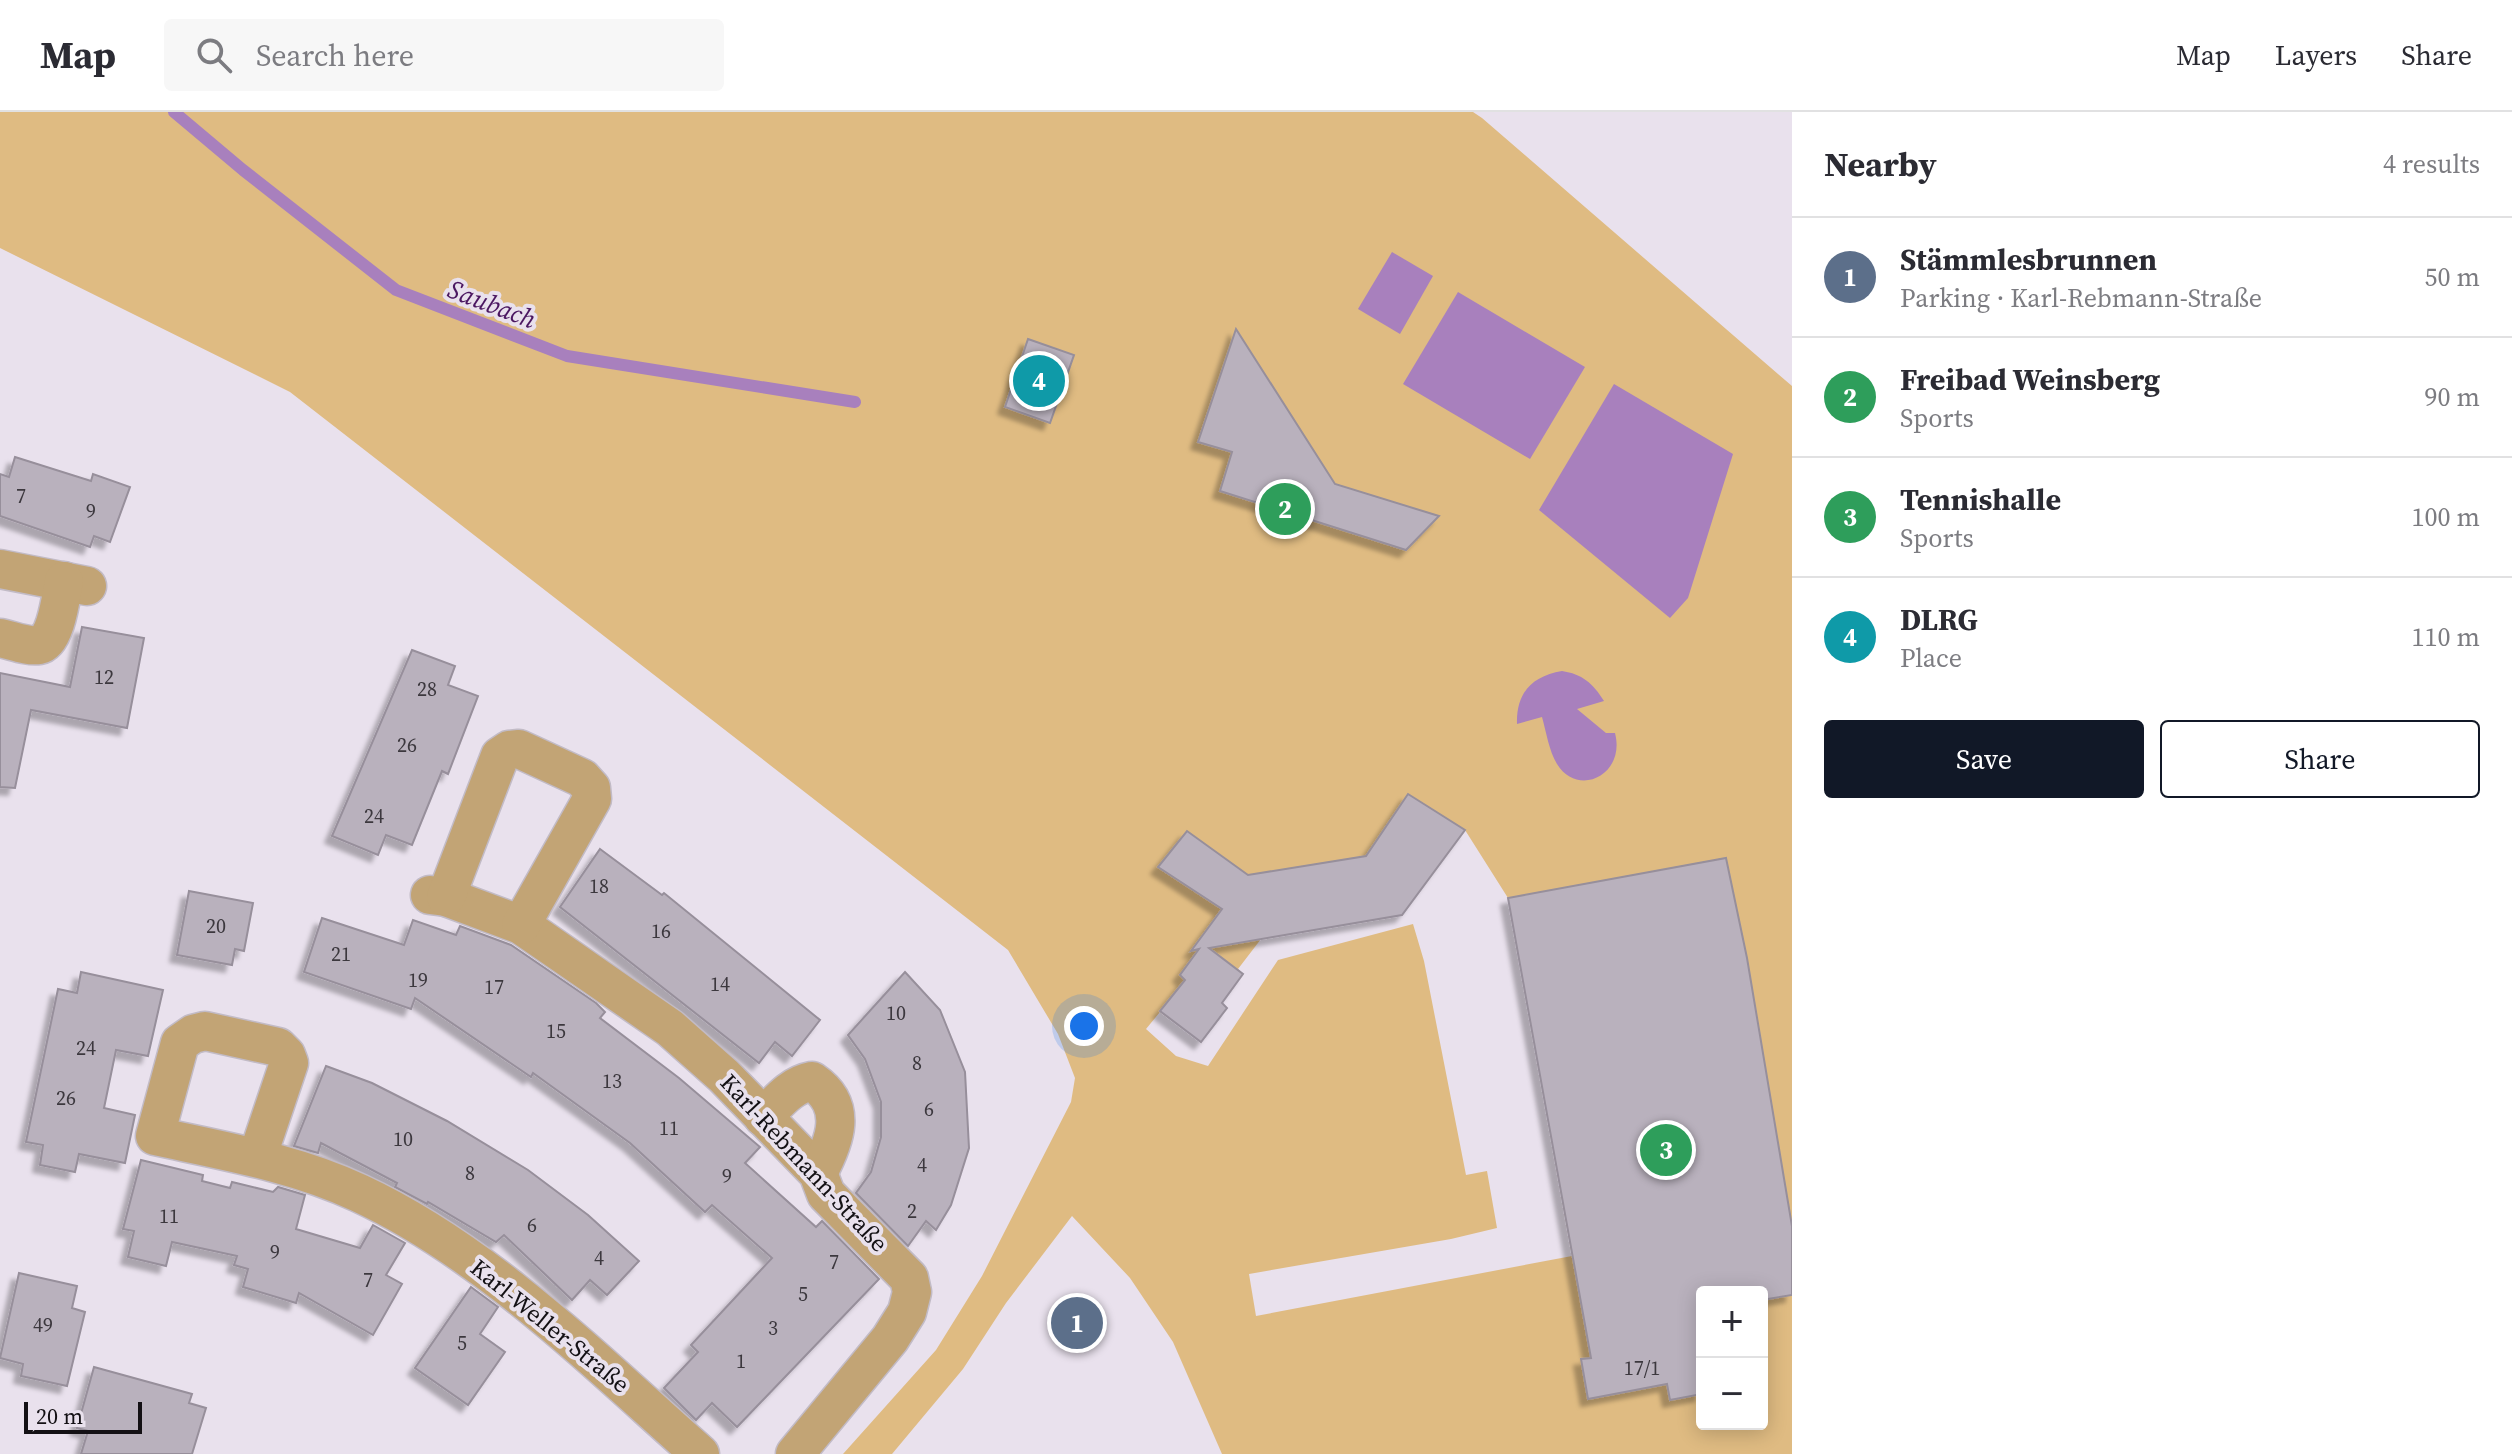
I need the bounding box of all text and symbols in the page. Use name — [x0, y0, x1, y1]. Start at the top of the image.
search box — [164, 19, 724, 91]
text: Map — [40, 29, 116, 81]
icon: search — [192, 33, 236, 77]
text: Search here — [256, 35, 414, 76]
text: Map — [2176, 36, 2231, 74]
text: Layers — [2275, 36, 2357, 74]
text: Share — [2401, 36, 2472, 74]
text: Nearby — [1824, 141, 1937, 187]
text: 4 results — [2383, 146, 2480, 182]
text: Stämmlesbrunnen — [1900, 239, 2157, 280]
text: 1 — [1843, 259, 1857, 295]
text: 50 m — [2425, 259, 2480, 295]
water label: Saubach — [443, 271, 541, 337]
text: Parking · Karl-Rebmann-Straße — [1900, 280, 2262, 316]
pin: 4 — [1013, 351, 1065, 411]
text: Freibad Weinsberg — [1900, 359, 2160, 400]
text: 2 — [1843, 379, 1857, 415]
text: 90 m — [2425, 379, 2480, 415]
text: Sports — [1900, 400, 1974, 436]
pin: 2 — [1259, 479, 1311, 539]
text: Tennishalle — [1900, 479, 2061, 520]
house number: 7 — [16, 482, 26, 510]
house number: 9 — [86, 497, 96, 525]
text: 3 — [1843, 499, 1857, 535]
text: 100 m — [2412, 499, 2480, 535]
text: Sports — [1900, 520, 1974, 556]
text: DLRG — [1900, 599, 1978, 640]
text: 4 — [1843, 619, 1857, 655]
text: 110 m — [2412, 619, 2480, 655]
text: Place — [1900, 640, 1962, 676]
house number: 12 — [94, 663, 114, 691]
house number: 28 — [417, 675, 437, 703]
button: Save — [1824, 720, 2144, 798]
button: Share — [2160, 720, 2480, 798]
house number: 26 — [397, 731, 417, 759]
house number: 24 — [364, 802, 384, 830]
house number: 18 — [589, 872, 609, 900]
house number: 20 — [206, 912, 226, 940]
house number: 16 — [651, 917, 671, 945]
house number: 21 — [331, 940, 351, 968]
house number: 19 — [408, 966, 428, 994]
house number: 14 — [710, 970, 730, 998]
house number: 17 — [484, 973, 504, 1001]
house number: 10 — [886, 999, 906, 1027]
your location — [1064, 1006, 1104, 1046]
house number: 15 — [546, 1017, 566, 1045]
house number: 24 — [76, 1034, 96, 1062]
house number: 8 — [912, 1049, 922, 1077]
street label: Karl-Rebmann-Straße — [713, 1066, 896, 1259]
house number: 13 — [602, 1067, 622, 1095]
house number: 26 — [56, 1084, 76, 1112]
house number: 6 — [924, 1095, 934, 1123]
house number: 11 — [659, 1114, 679, 1142]
pin: 3 — [1640, 1120, 1692, 1180]
house number: 10 — [393, 1125, 413, 1153]
house number: 4 — [917, 1151, 927, 1179]
house number: 8 — [465, 1159, 475, 1187]
house number: 9 — [722, 1162, 732, 1190]
house number: 2 — [907, 1197, 917, 1225]
house number: 11 — [159, 1202, 179, 1230]
house number: 6 — [527, 1211, 537, 1239]
house number: 9 — [270, 1238, 280, 1266]
house number: 4 — [594, 1244, 604, 1272]
house number: 7 — [829, 1248, 839, 1276]
street label: Karl-Weller-Straße — [464, 1251, 637, 1400]
house number: 7 — [363, 1266, 373, 1294]
house number: 5 — [798, 1280, 808, 1308]
map controls — [1696, 1286, 1768, 1430]
button: + — [1696, 1286, 1768, 1358]
pin: 1 — [1051, 1293, 1103, 1353]
house number: 49 — [33, 1311, 53, 1339]
house number: 3 — [768, 1314, 778, 1342]
house number: 5 — [457, 1329, 467, 1357]
house number: 1 — [736, 1347, 746, 1375]
house number: 17/1 — [1624, 1354, 1660, 1382]
button: − — [1696, 1358, 1768, 1430]
scale bar — [24, 1398, 142, 1434]
text: 20 m — [36, 1401, 83, 1431]

